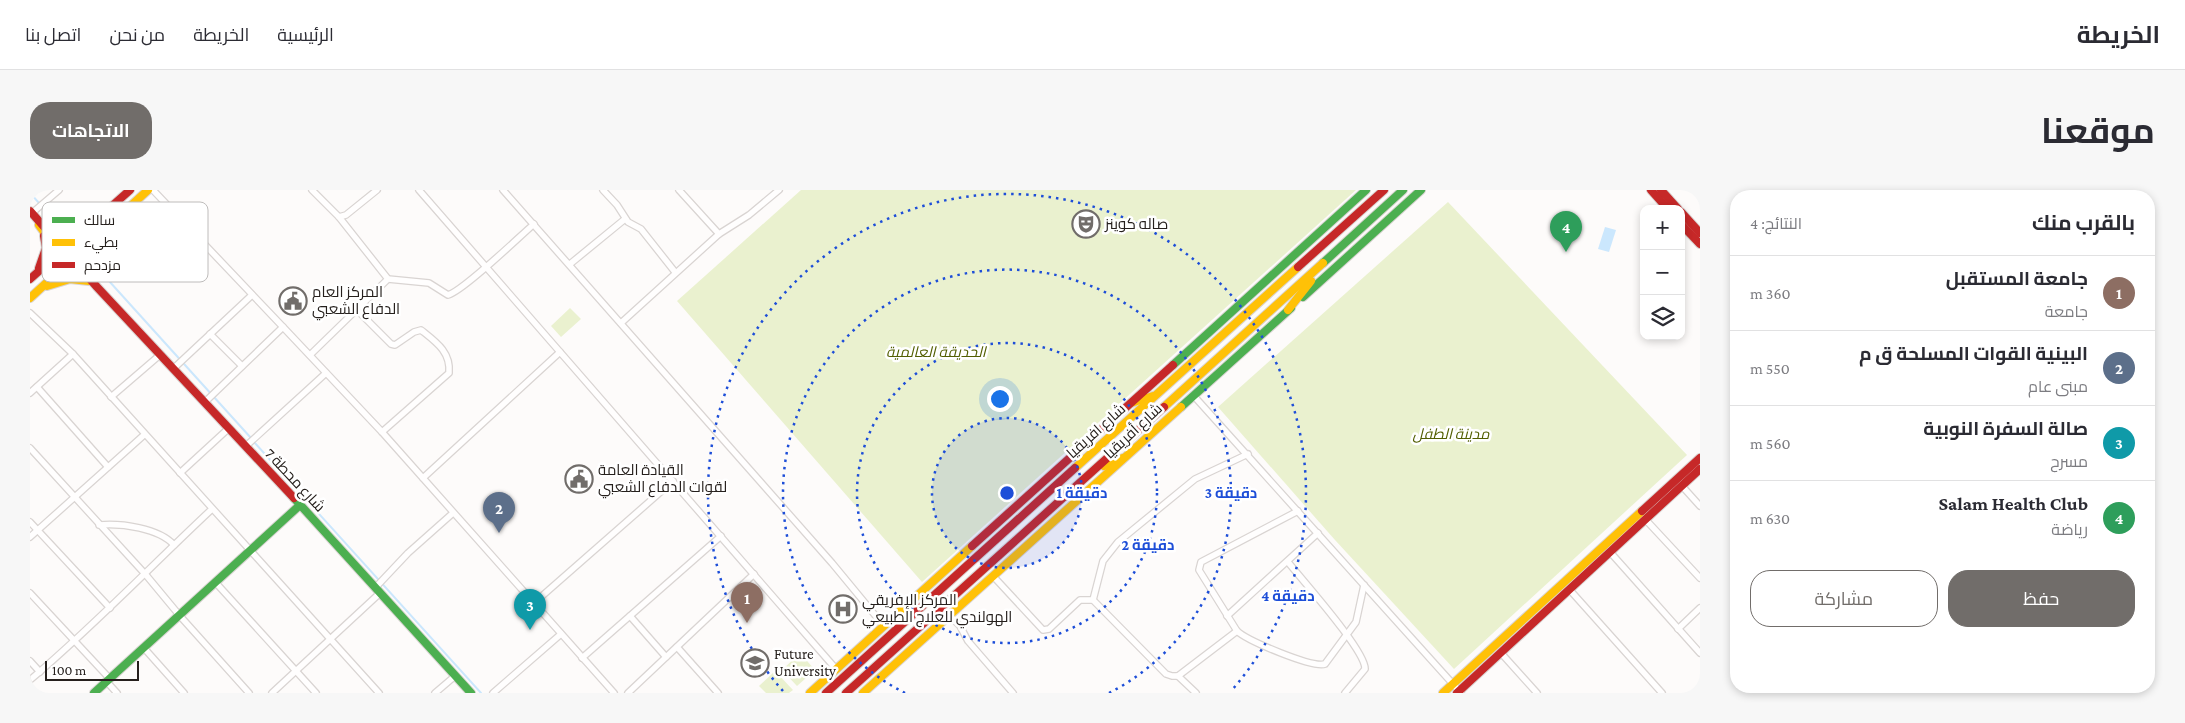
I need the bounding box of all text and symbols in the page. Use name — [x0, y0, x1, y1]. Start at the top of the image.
text: الخريطة — [2077, 21, 2160, 48]
text: اتصل بنا — [25, 25, 81, 45]
text: من نحن — [109, 25, 165, 45]
text: الخريطة — [193, 25, 249, 45]
text: الرئيسية — [277, 25, 334, 45]
button: الاتجاهات — [30, 102, 152, 159]
text: موقعنا — [2041, 112, 2155, 151]
legend — [42, 202, 208, 282]
map controls — [1640, 205, 1685, 340]
button: + — [1640, 205, 1685, 250]
theatre icon: صاله كوينز — [1071, 209, 1101, 239]
pin: 4 — [1550, 211, 1582, 252]
text: بالقرب منك — [2032, 211, 2135, 235]
text: سالك — [84, 212, 115, 228]
text: النتائج: 4 — [1750, 215, 1802, 232]
place label: صاله كوينز — [1104, 216, 1168, 233]
text: بطيء — [84, 234, 118, 254]
button: − — [1640, 250, 1685, 295]
text: مزدحم — [84, 257, 121, 275]
text: جامعة المستقبل — [1946, 268, 2088, 289]
place label: المركز العام الدفاع الشعبي — [312, 284, 400, 321]
text: 360 m — [1750, 285, 1791, 302]
text: 1 — [2116, 285, 2122, 302]
public building icon: المركز العام الدفاع الشعبي — [278, 286, 308, 316]
button: layers — [1640, 295, 1685, 340]
text: جامعة — [2045, 303, 2088, 320]
text: البينية القوات المسلحة ق م — [1859, 343, 2088, 364]
park label: الحديقة العالمية — [886, 344, 988, 360]
text: 550 m — [1750, 360, 1790, 377]
text: 2 — [2115, 360, 2123, 377]
text: مبنى عام — [2028, 378, 2088, 395]
your location — [987, 386, 1013, 412]
street label: شارع أفريقيا — [1099, 399, 1167, 464]
street label: شارع افريقيا — [1063, 401, 1131, 464]
text: صالة السفرة النوبية — [1923, 418, 2088, 439]
park label: مدينة الطفل — [1412, 426, 1490, 443]
text: 560 m — [1750, 435, 1791, 452]
text: 3 — [2115, 435, 2123, 452]
street label: شارع محطة 7 — [260, 445, 328, 517]
text: مسرح — [2050, 453, 2088, 470]
place label: القيادة العامة لقوات الدفاع الشعبي — [598, 462, 727, 499]
public building icon: القيادة العامة لقوات الدفاع الشعبي — [564, 464, 594, 494]
centre of rings — [998, 484, 1016, 502]
text: 1 دقيقة — [1057, 485, 1107, 501]
text: 3 دقيقة — [1205, 485, 1257, 501]
pin: 2 — [483, 492, 515, 533]
text: Salam Health Club — [1938, 493, 2088, 514]
text: 630 m — [1750, 510, 1790, 527]
text: 4 — [2115, 510, 2123, 527]
text: رياضة — [2051, 521, 2088, 538]
text: 2 دقيقة — [1122, 537, 1174, 553]
button: مشاركة — [1750, 570, 1938, 627]
button: حفظ — [1948, 570, 2135, 627]
pin: 1 — [731, 582, 763, 623]
text: 4 دقيقة — [1261, 588, 1315, 604]
pin: 3 — [514, 589, 546, 630]
place label: المركز الإفريقي الهولندي للعلاج الطبيعي — [862, 592, 1012, 629]
hospital icon: المركز الإفريقي الهولندي للعلاج الطبيعي — [828, 594, 858, 624]
place label: Future University — [774, 646, 836, 680]
school or university icon: Future University — [740, 648, 770, 678]
scale bar — [45, 658, 139, 681]
text: 100 m — [52, 662, 86, 678]

